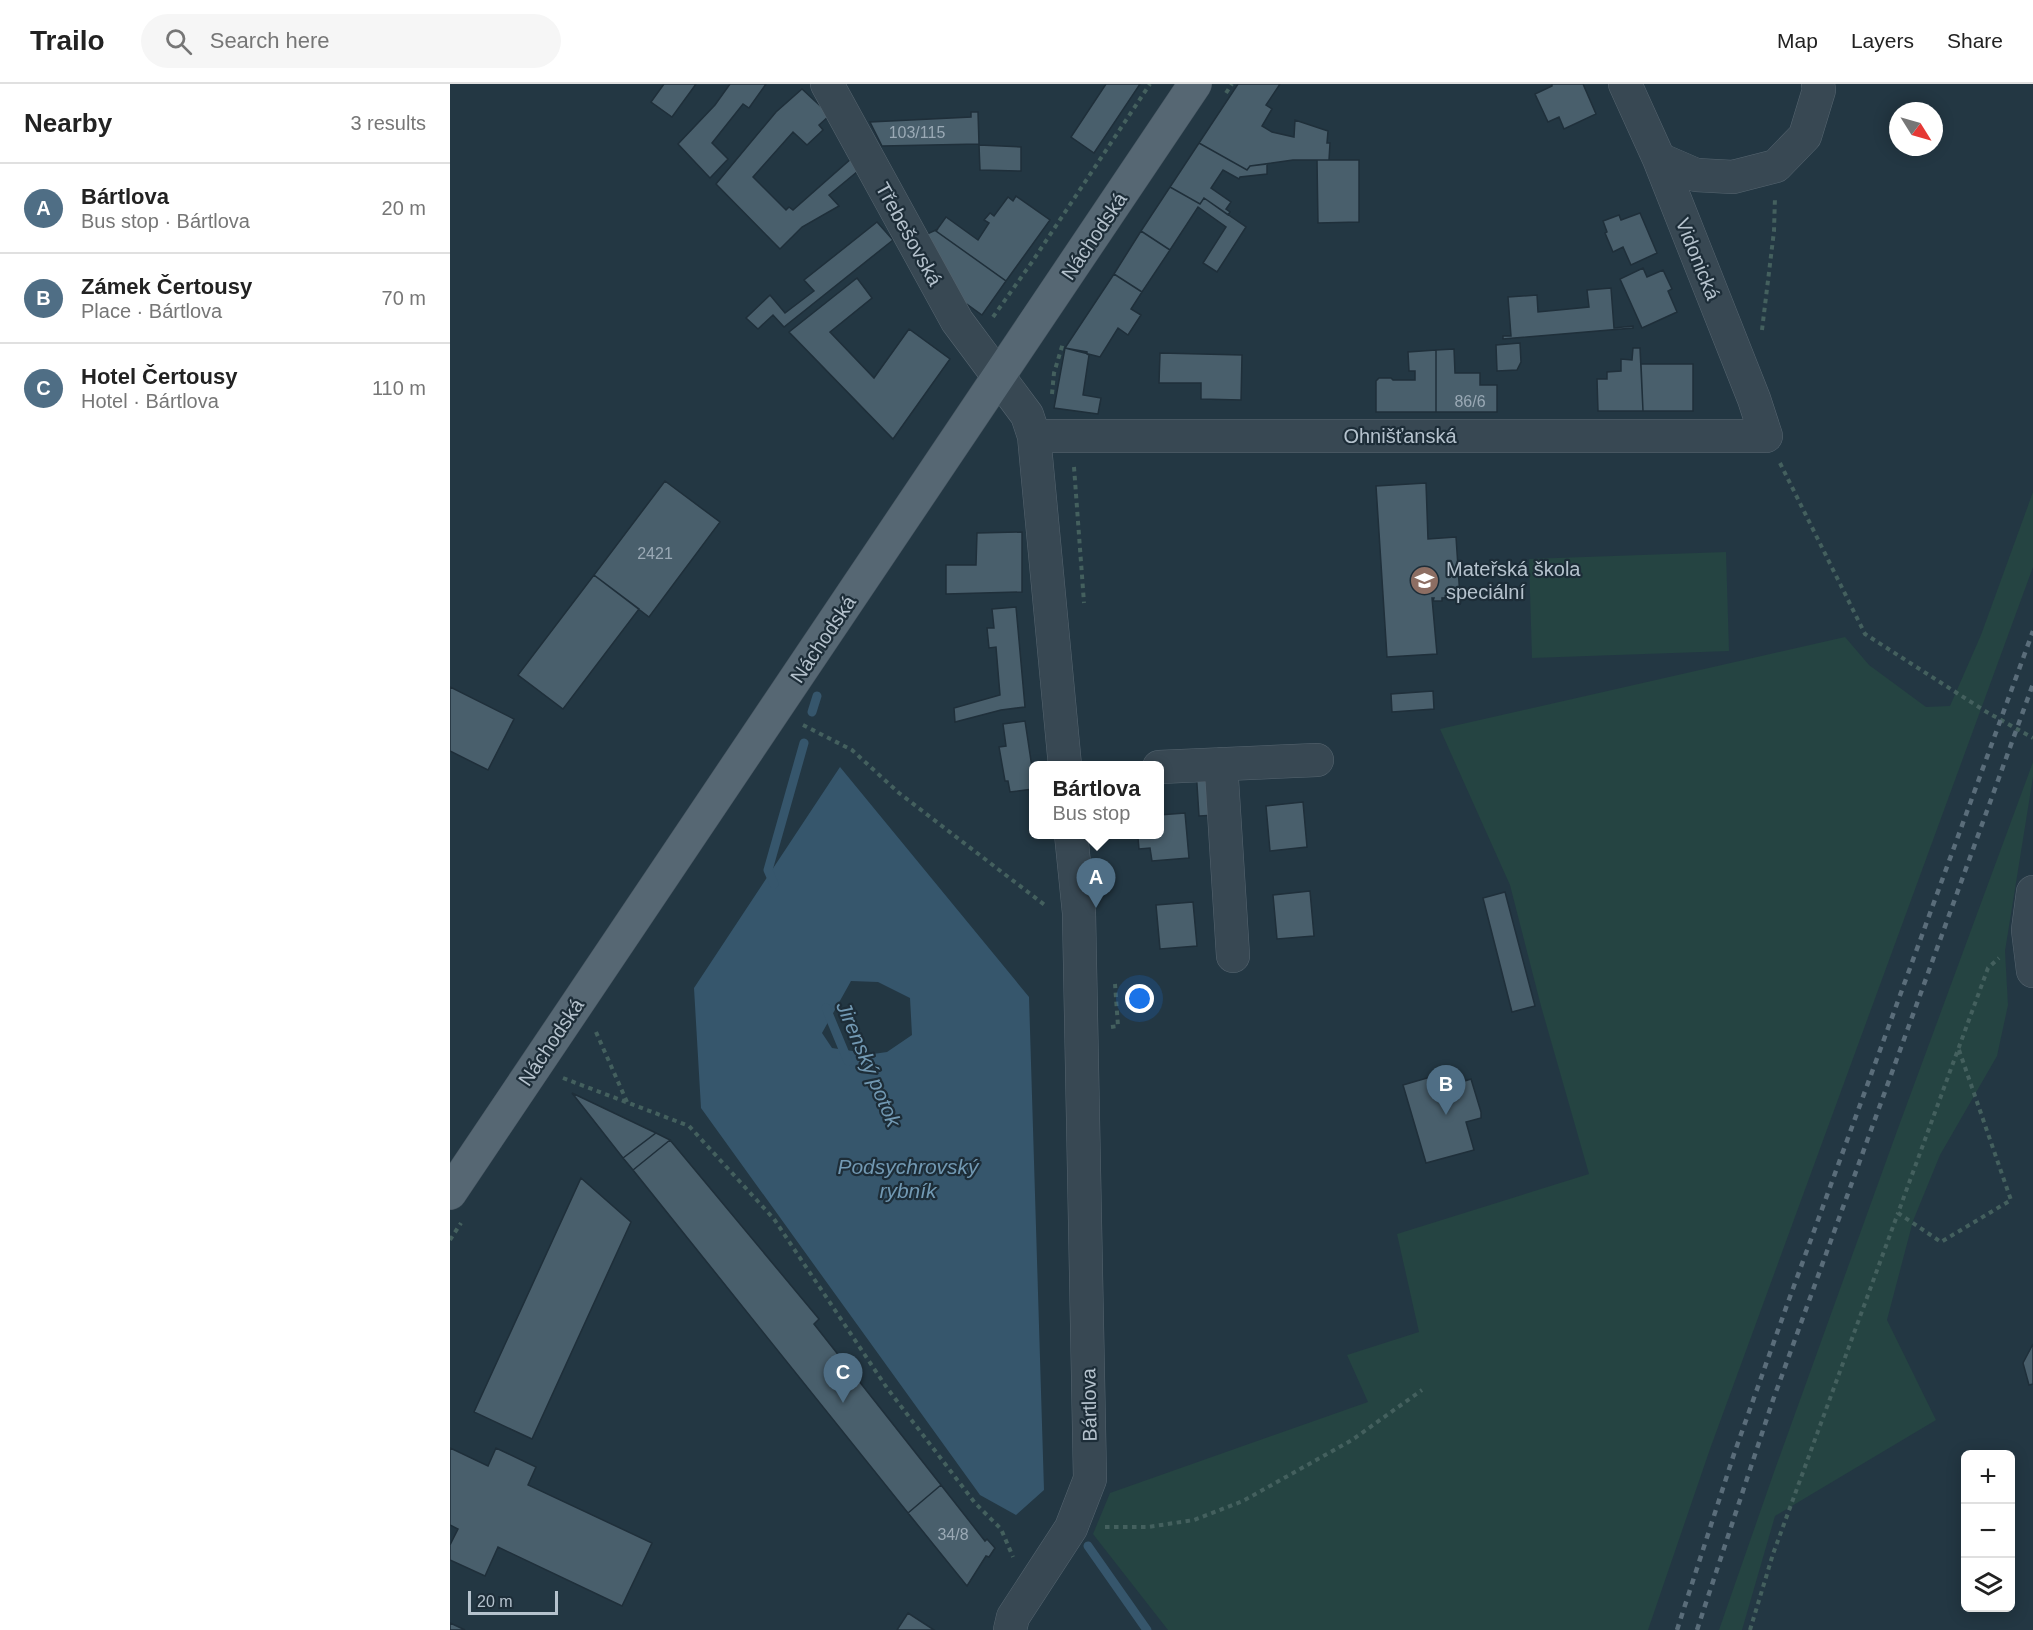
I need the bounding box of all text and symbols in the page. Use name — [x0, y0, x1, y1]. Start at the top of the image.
search box — [141, 14, 561, 68]
text: Trailo — [30, 25, 105, 56]
icon: search — [162, 25, 195, 58]
text: Search here — [210, 28, 330, 53]
text: Map — [1777, 29, 1818, 52]
text: Layers — [1851, 29, 1914, 52]
text: Share — [1947, 29, 2003, 52]
north arrow — [1889, 102, 1943, 156]
text: Nearby — [24, 108, 112, 138]
text: 3 results — [350, 112, 426, 134]
house number: 103/115 — [889, 124, 945, 141]
street label: Třebešovská — [872, 179, 947, 290]
text: Bártlova — [81, 184, 169, 209]
street label: Náchodská — [1057, 188, 1132, 284]
text: A — [36, 197, 51, 219]
text: 20 m — [382, 197, 426, 219]
text: Bus stop · Bártlova — [81, 210, 250, 232]
street label: Vidonická — [1672, 215, 1725, 304]
text: Zámek Čertousy — [81, 274, 252, 299]
text: B — [36, 287, 51, 309]
text: 70 m — [382, 287, 426, 309]
text: Place · Bártlova — [81, 300, 222, 322]
text: Hotel Čertousy — [81, 364, 237, 389]
text: C — [36, 377, 51, 399]
text: 110 m — [372, 377, 426, 399]
text: Hotel · Bártlova — [81, 390, 219, 412]
house number: 86/6 — [1454, 393, 1486, 410]
street label: Ohnišťanská — [1343, 425, 1457, 447]
house number: 2421 — [637, 545, 673, 562]
place label: Mateřská škola speciální — [1446, 558, 1581, 603]
school or university icon: Mateřská škola speciální — [1409, 565, 1441, 597]
street label: Náchodská — [786, 591, 861, 687]
popup — [1029, 761, 1164, 839]
text: Bártlova — [1052, 776, 1141, 801]
text: Bus stop — [1052, 802, 1130, 824]
pin: A — [1076, 858, 1116, 908]
your location — [1125, 984, 1154, 1013]
street label: Náchodská — [514, 994, 589, 1090]
water label: Jirenský potok — [832, 997, 906, 1132]
pin: B — [1426, 1066, 1466, 1115]
water label: Podsychrovský rybník — [837, 1155, 980, 1202]
pin: C — [824, 1354, 862, 1403]
street label: Bártlova — [1077, 1367, 1101, 1442]
map controls — [1961, 1450, 2015, 1612]
button: + — [1961, 1450, 2015, 1504]
button: − — [1961, 1504, 2015, 1558]
house number: 34/8 — [937, 1526, 969, 1543]
button: layers — [1961, 1558, 2015, 1612]
scale bar — [468, 1588, 558, 1616]
text: 20 m — [477, 1593, 513, 1610]

